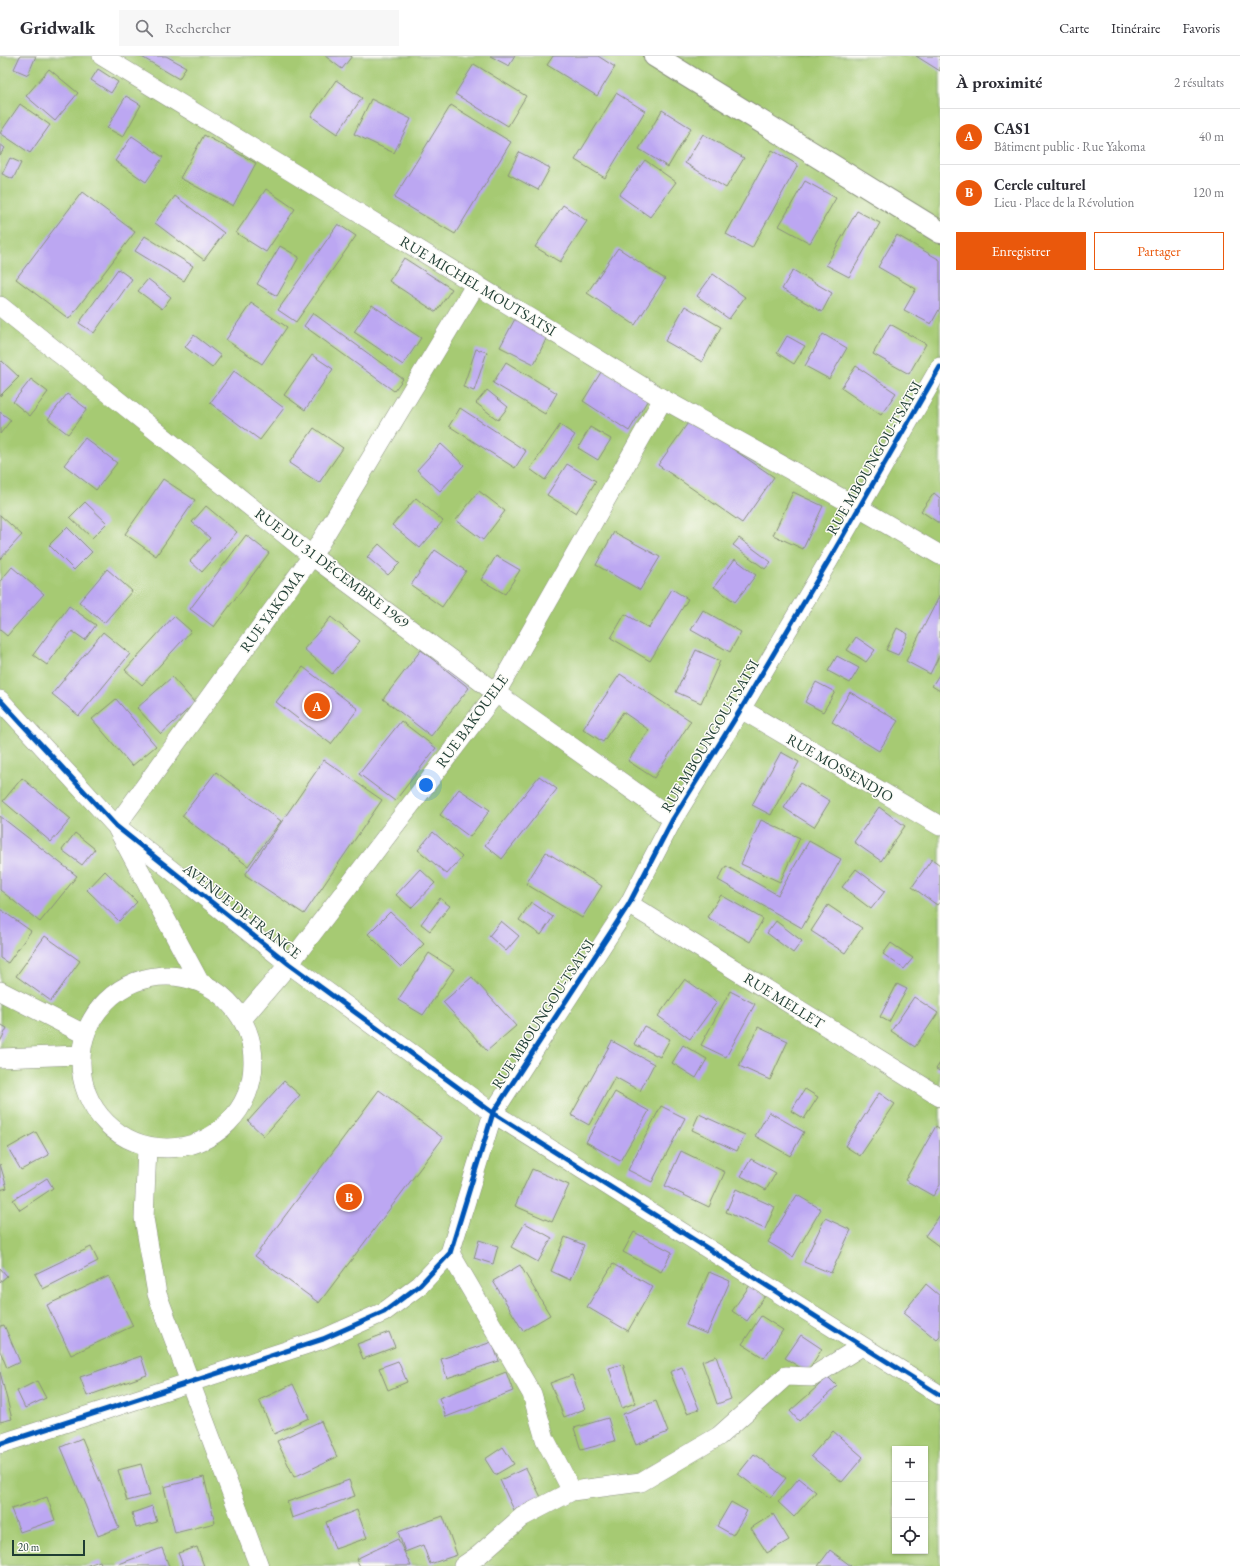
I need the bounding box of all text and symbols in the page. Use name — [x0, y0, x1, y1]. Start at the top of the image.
search box — [119, 10, 399, 46]
text: Gridwalk — [20, 15, 95, 40]
icon: search — [133, 17, 155, 39]
text: Rechercher — [165, 18, 231, 37]
text: Carte — [1059, 19, 1089, 37]
text: Itinéraire — [1111, 19, 1161, 37]
text: Favoris — [1183, 19, 1220, 37]
text: À proximité — [956, 71, 1042, 93]
text: 2 résultats — [1174, 74, 1224, 91]
text: CAS1 — [994, 119, 1031, 138]
text: A — [964, 128, 974, 145]
text: 40 m — [1199, 128, 1224, 145]
text: Bâtiment public · Rue Yakoma — [994, 138, 1145, 155]
text: Cercle culturel — [994, 175, 1086, 194]
text: B — [965, 184, 973, 201]
text: 120 m — [1193, 184, 1224, 201]
text: Lieu · Place de la Révolution — [994, 194, 1134, 211]
street label: RUE MICHEL MOUTSATSI — [397, 231, 560, 340]
button: Enregistrer — [956, 232, 1086, 270]
button: Partager — [1094, 232, 1224, 270]
street label: RUE MBOUNGOU-TSATSI — [822, 377, 925, 538]
street label: RUE DU 31 DÉCEMBRE 1969 — [251, 503, 413, 632]
street label: RUE YAKOMA — [235, 565, 308, 656]
street label: RUE MBOUNGOU-TSATSI — [656, 656, 763, 816]
street label: RUE BAKOUELE — [431, 670, 512, 771]
pin: A — [304, 691, 330, 721]
street label: RUE MOSSENDJO — [783, 729, 897, 806]
your location — [416, 775, 436, 795]
street label: AVENUE DE FRANCE — [179, 858, 305, 963]
street label: RUE MBOUNGOU-TSATSI — [487, 935, 598, 1092]
street label: RUE MELLET — [741, 968, 829, 1033]
pin: B — [336, 1182, 362, 1212]
map controls — [892, 1446, 928, 1554]
button: + — [892, 1446, 928, 1482]
button: − — [892, 1482, 928, 1518]
button: locate — [892, 1518, 928, 1554]
scale bar — [12, 1538, 85, 1557]
text: 20 m — [18, 1540, 39, 1554]

